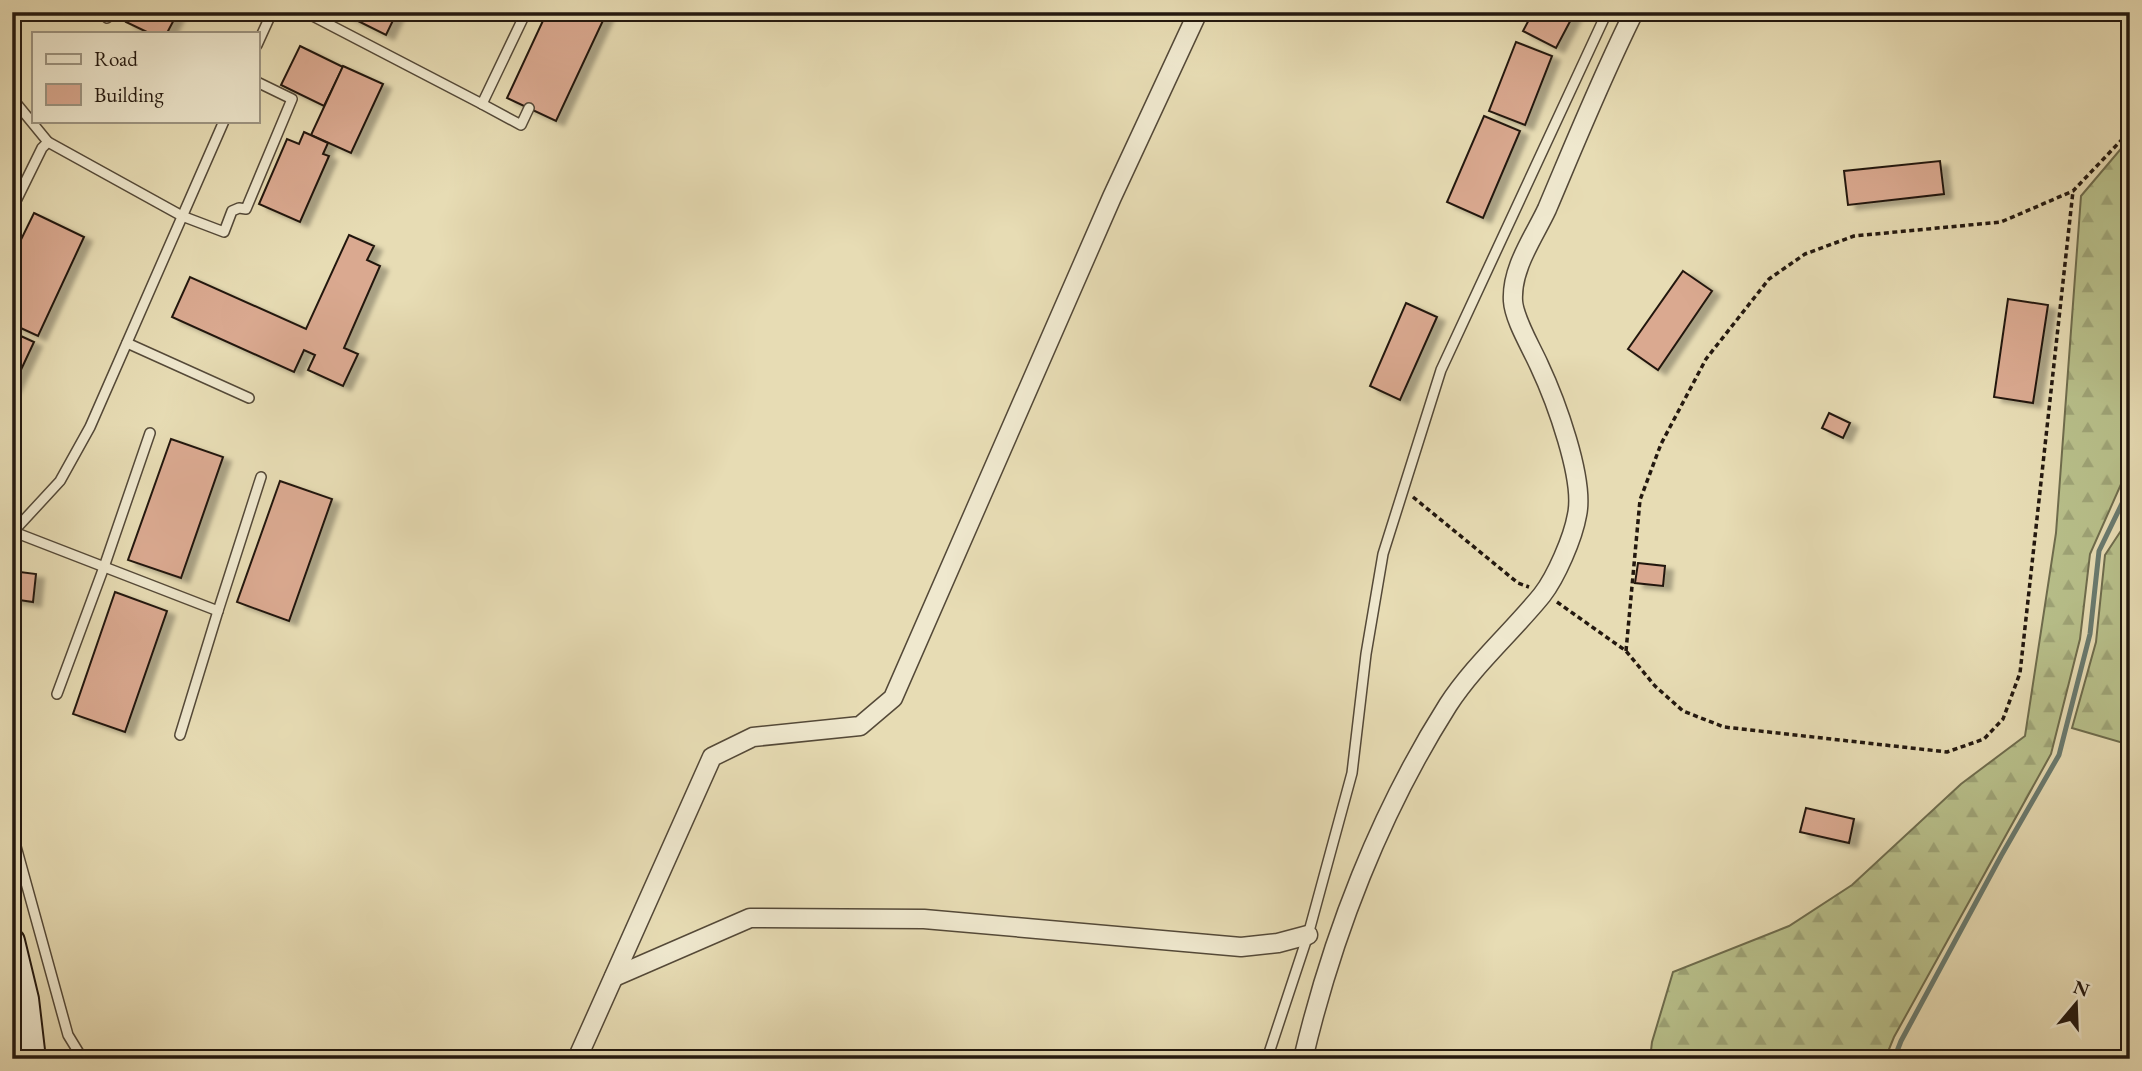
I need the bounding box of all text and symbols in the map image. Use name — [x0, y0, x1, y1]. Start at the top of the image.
legend — [32, 32, 259, 122]
text: Road — [94, 45, 138, 72]
text: Building — [94, 81, 164, 108]
north arrow — [2040, 970, 2110, 1040]
text: N — [2070, 974, 2093, 1003]

